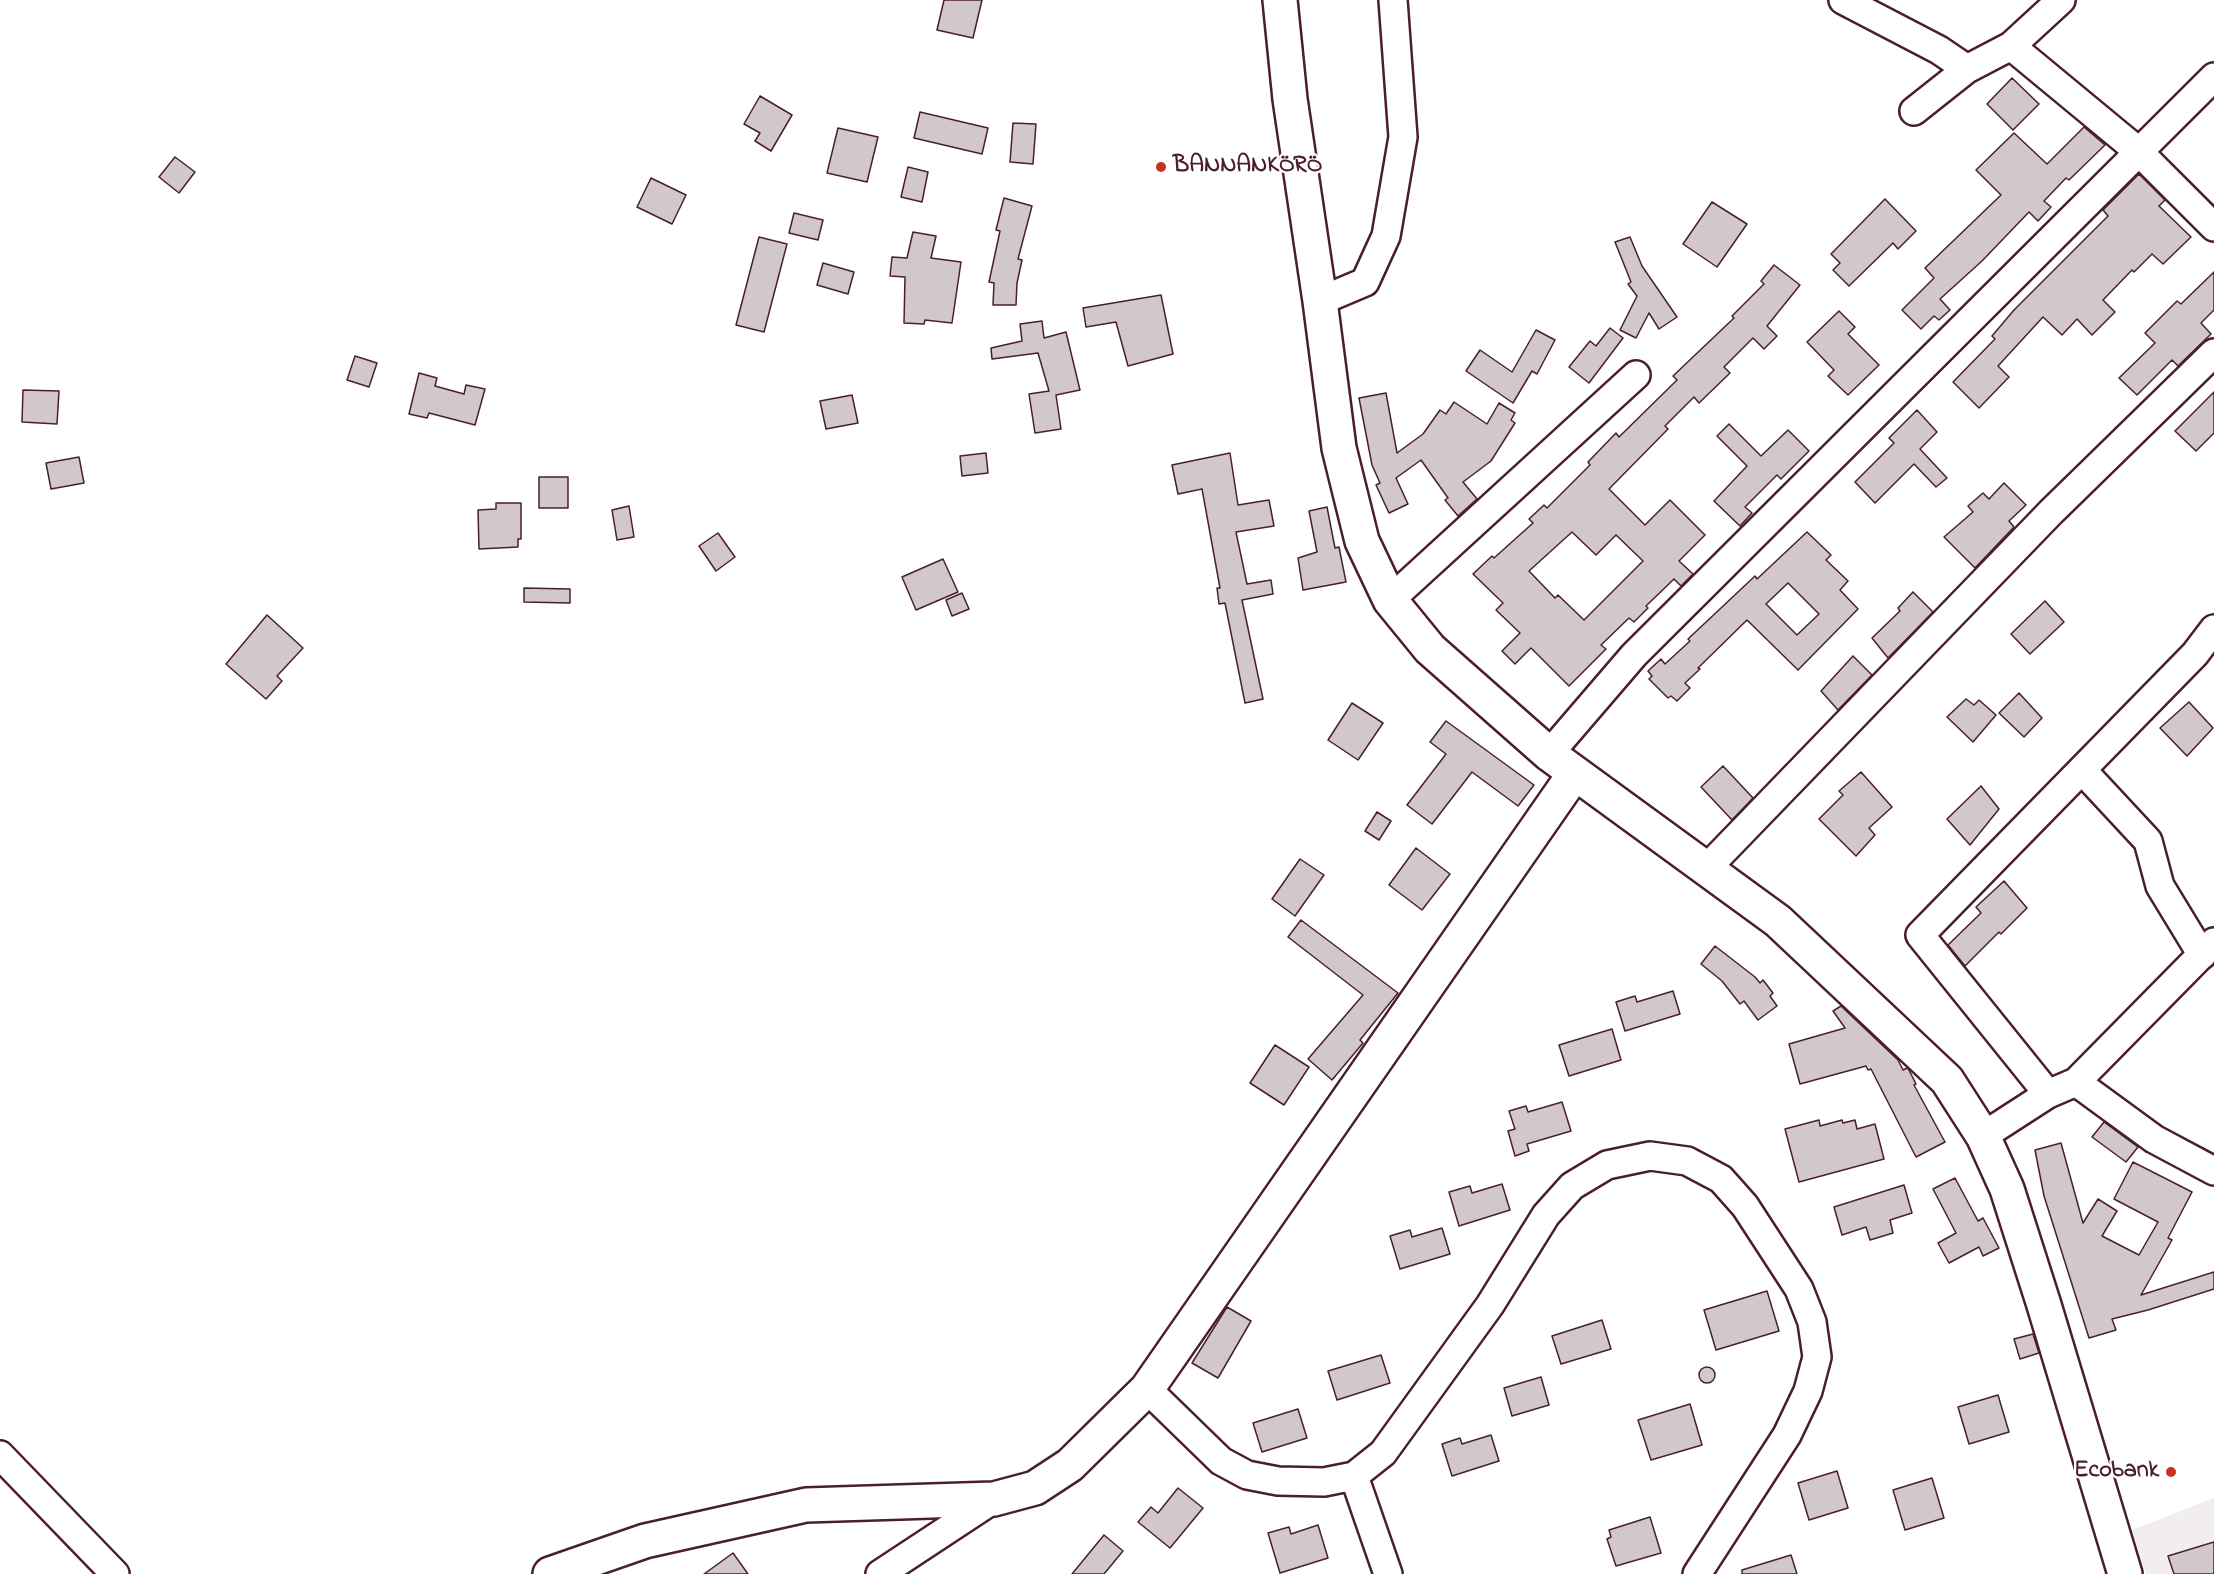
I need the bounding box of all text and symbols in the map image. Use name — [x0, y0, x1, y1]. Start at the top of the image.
place label: BANNANKÖRÖ — [1173, 153, 1323, 181]
marker: BANNANKÖRÖ — [1154, 160, 1168, 174]
place label: Ecobank — [2074, 1458, 2159, 1486]
marker: Ecobank — [2164, 1465, 2178, 1479]

